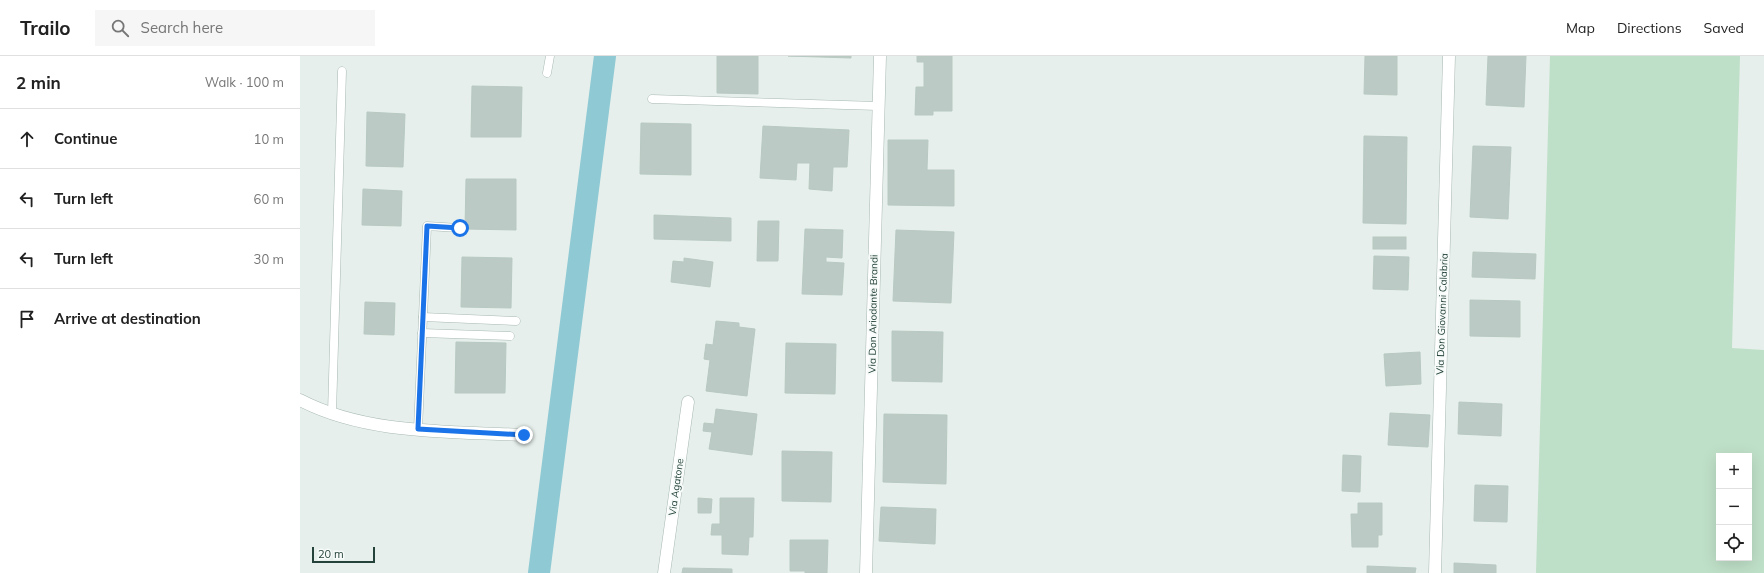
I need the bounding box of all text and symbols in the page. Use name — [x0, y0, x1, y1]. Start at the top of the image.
search box — [95, 10, 375, 46]
text: Trailo — [20, 16, 71, 40]
icon: search — [109, 17, 131, 39]
text: Search here — [141, 18, 223, 37]
text: Map — [1566, 19, 1595, 37]
text: Directions — [1617, 19, 1682, 37]
text: Saved — [1704, 19, 1744, 37]
text: 2 min — [16, 72, 61, 93]
text: Walk · 100 m — [205, 74, 284, 90]
icon: ahead — [16, 128, 38, 150]
text: Continue — [54, 129, 117, 148]
text: 10 m — [254, 131, 284, 147]
icon: left — [16, 188, 38, 210]
text: Turn left — [54, 189, 113, 208]
text: 60 m — [254, 191, 284, 207]
route start — [451, 219, 469, 237]
icon: left — [16, 248, 38, 270]
text: Turn left — [54, 249, 113, 268]
text: 30 m — [254, 251, 284, 267]
street label: Via Don Giovanni Calabria — [1433, 253, 1451, 375]
street label: Via Don Ariodante Brandi — [865, 255, 881, 373]
icon: arrive — [16, 308, 38, 330]
text: Arrive at destination — [54, 309, 201, 328]
route end — [515, 426, 533, 444]
map controls — [1716, 453, 1752, 561]
button: + — [1716, 453, 1752, 489]
street label: Via Agatone — [666, 457, 686, 517]
button: − — [1716, 489, 1752, 525]
button: locate — [1716, 525, 1752, 561]
scale bar — [312, 545, 375, 564]
text: 20 m — [318, 547, 344, 561]

